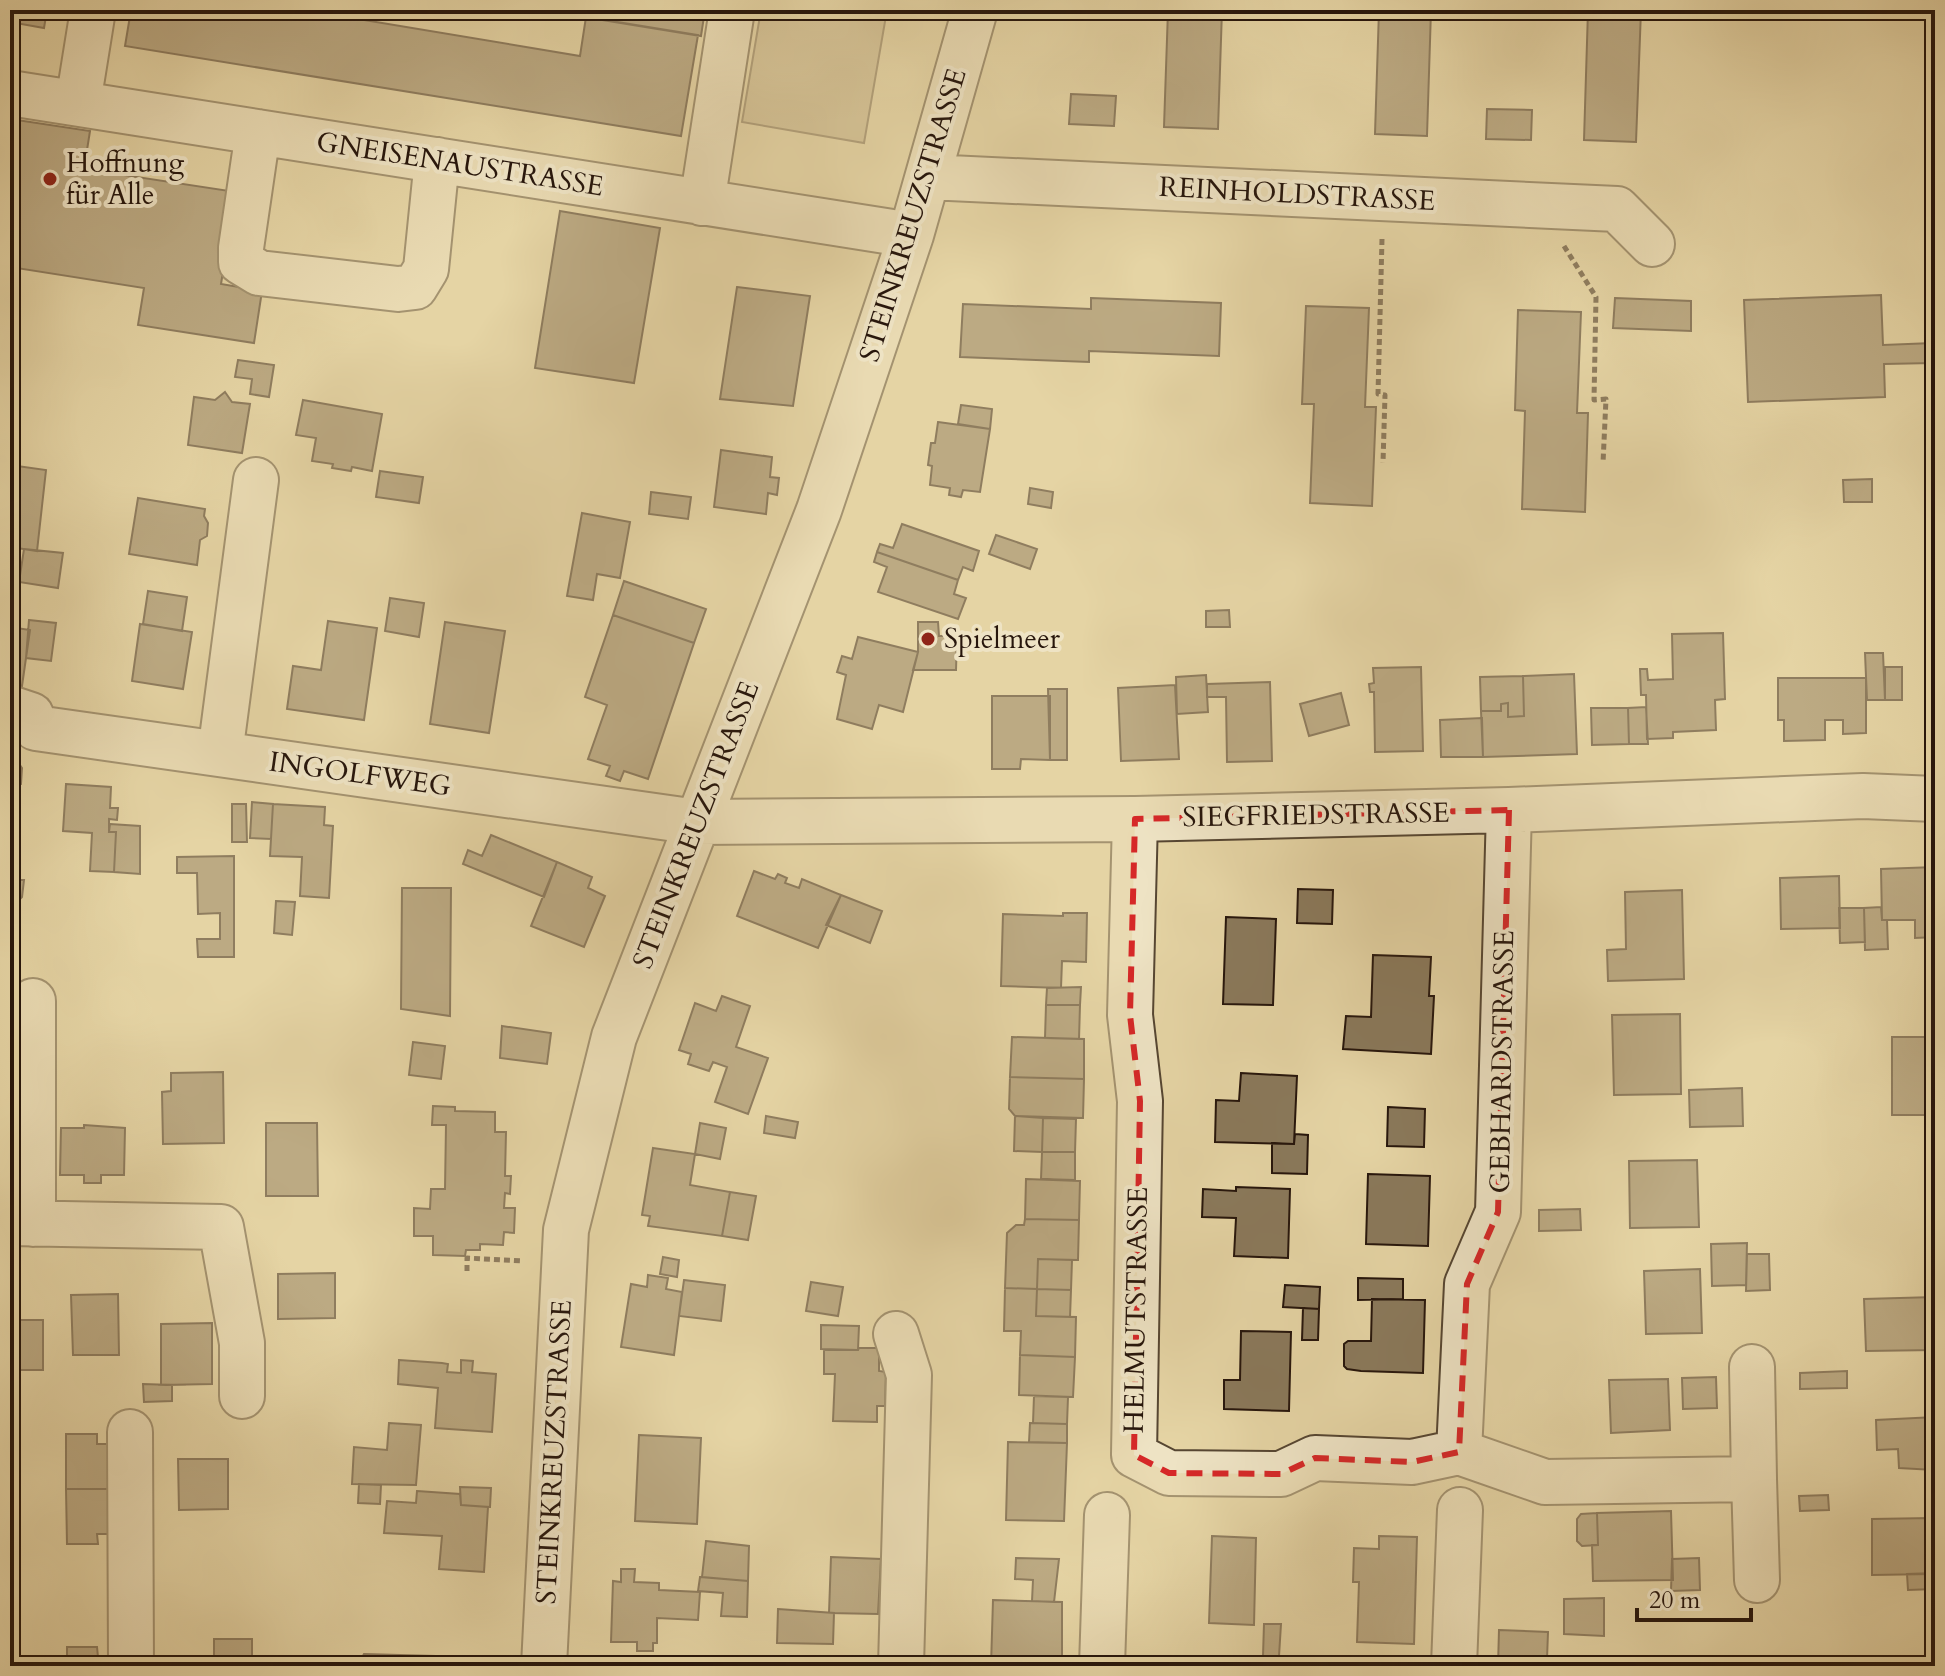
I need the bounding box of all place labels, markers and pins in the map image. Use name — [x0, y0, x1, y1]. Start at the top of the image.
place label: Hoffnung für Alle — [66, 144, 185, 214]
marker: Hoffnung für Alle — [41, 170, 59, 188]
place label: Spielmeer — [944, 620, 1061, 658]
marker: Spielmeer — [919, 630, 937, 648]

